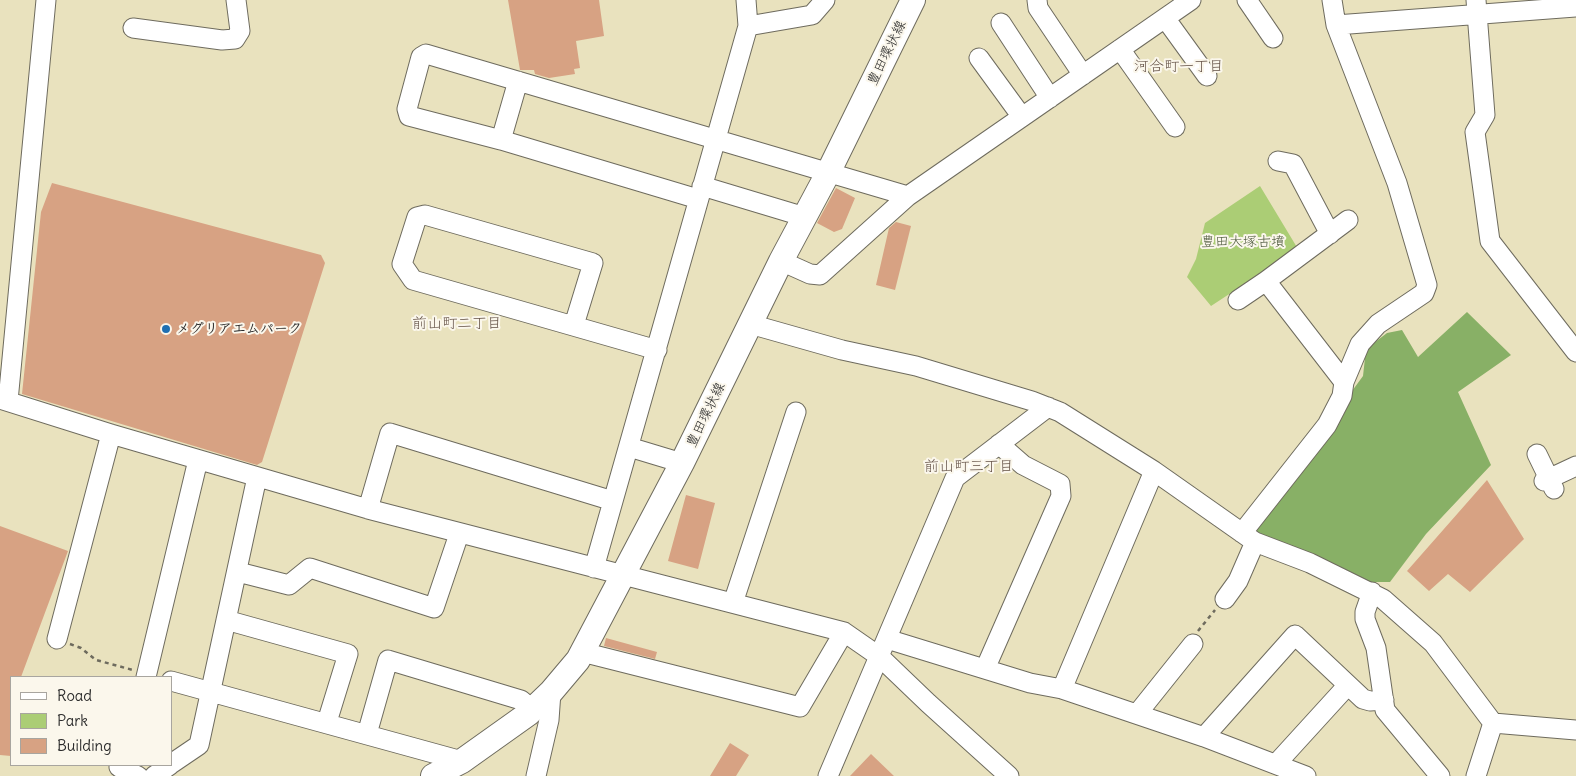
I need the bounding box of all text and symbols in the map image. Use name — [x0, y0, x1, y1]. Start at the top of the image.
street label: 豊田環状線 — [864, 18, 910, 88]
district label: 河合町一丁目 — [1134, 58, 1224, 76]
park label: 豊田大塚古墳 — [1201, 234, 1285, 250]
district label: 前山町二丁目 — [412, 315, 502, 333]
place label: メグリアエムパーク — [176, 321, 302, 337]
marker: メグリアエムパーク — [160, 323, 172, 335]
street label: 豊田環状線 — [683, 380, 729, 450]
district label: 前山町三丁目 — [924, 458, 1014, 476]
legend — [10, 676, 172, 766]
text: Road — [57, 686, 92, 705]
text: Park — [57, 711, 88, 730]
text: Building — [57, 736, 112, 755]

